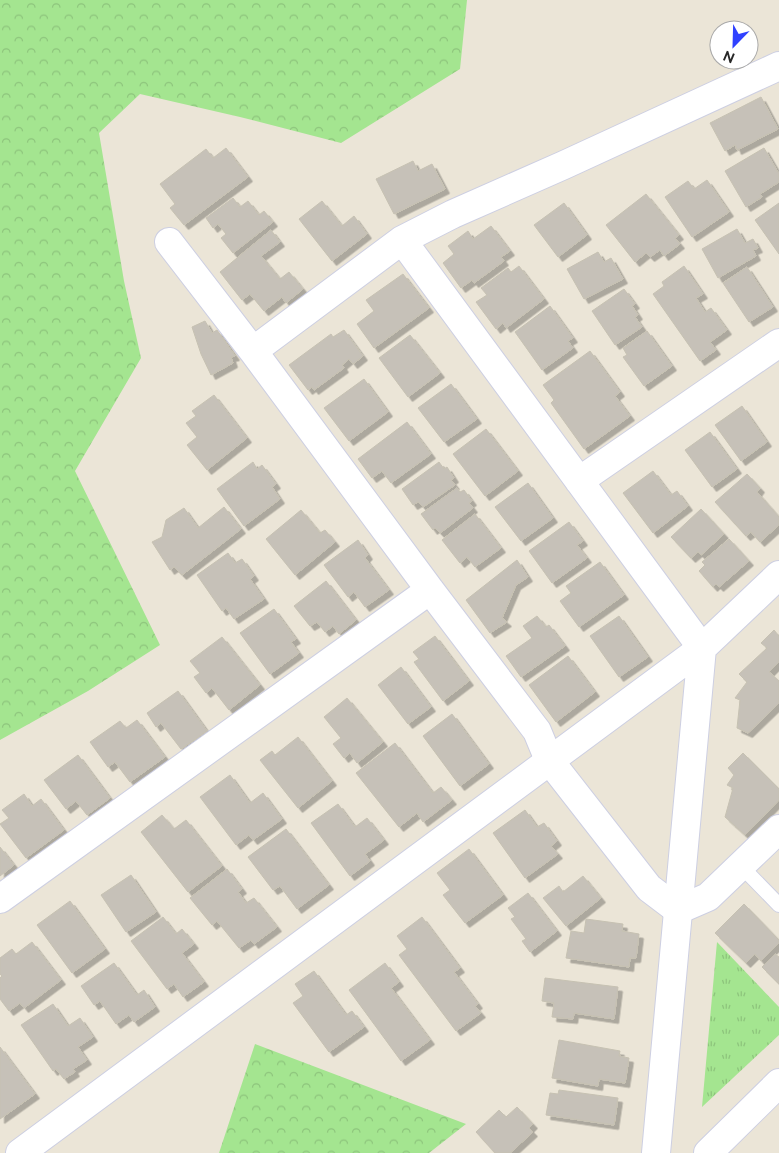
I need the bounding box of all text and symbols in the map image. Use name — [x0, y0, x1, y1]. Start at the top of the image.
north arrow — [709, 20, 759, 70]
text: N — [721, 48, 737, 66]

